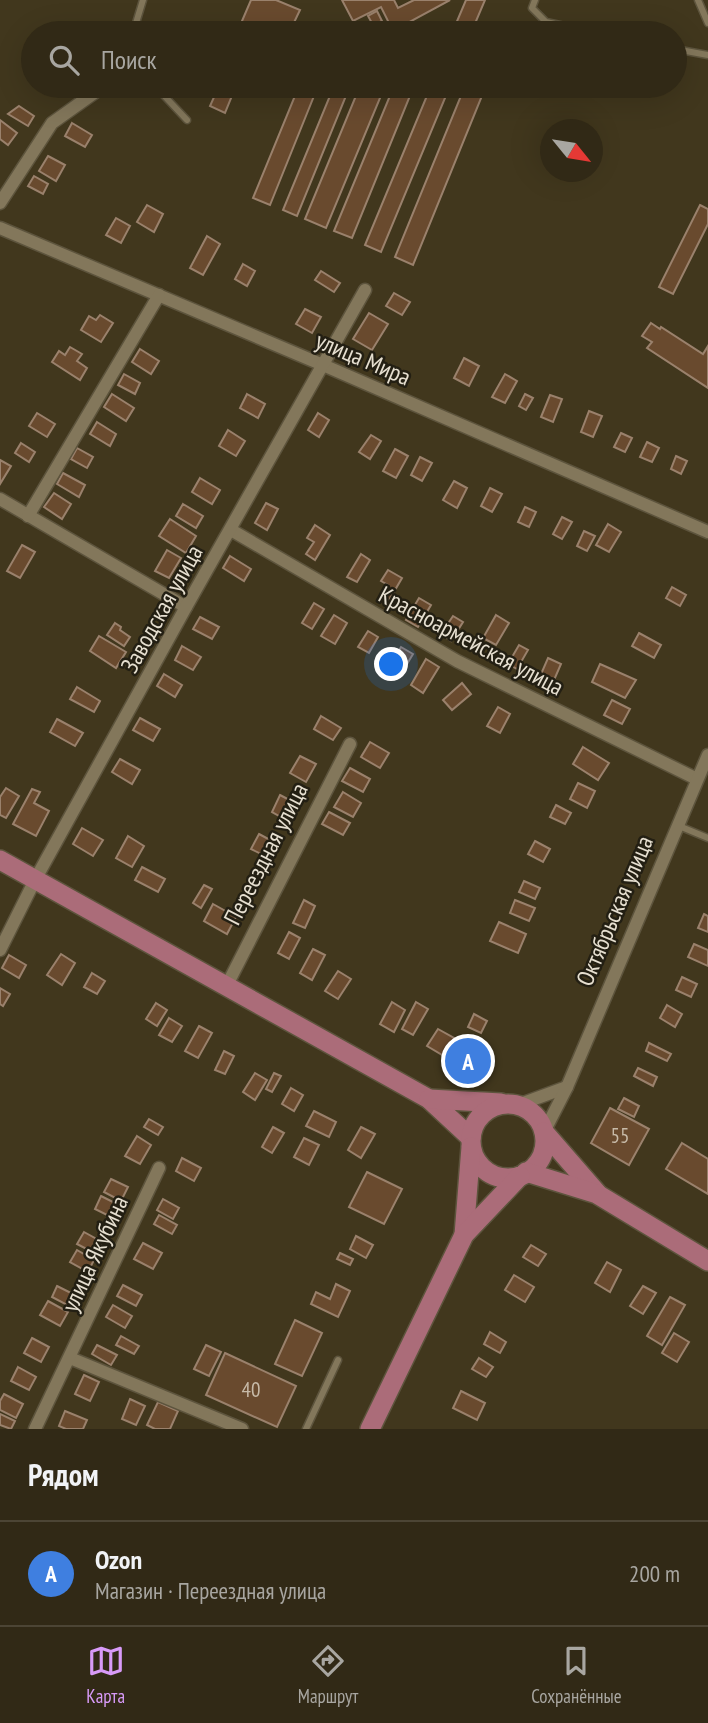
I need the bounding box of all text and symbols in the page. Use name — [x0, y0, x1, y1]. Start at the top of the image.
search box — [21, 21, 687, 98]
icon: search — [45, 41, 83, 79]
text: Поиск — [101, 43, 157, 76]
north arrow — [540, 119, 603, 182]
street label: улица Мира — [311, 325, 415, 392]
street label: Заводская улица — [114, 539, 209, 678]
street label: Красноармейская улица — [373, 579, 569, 702]
your location — [374, 647, 408, 681]
street label: Переездная улица — [217, 778, 315, 930]
street label: Октябрьская улица — [569, 831, 660, 991]
pin: A — [445, 1035, 491, 1087]
house number: 55 — [611, 1122, 629, 1149]
street label: улица Якубина — [54, 1191, 135, 1317]
house number: 40 — [242, 1376, 260, 1403]
text: Рядом — [28, 1455, 99, 1494]
text: Ozon — [95, 1543, 142, 1576]
text: A — [45, 1559, 57, 1588]
text: 200 m — [629, 1559, 680, 1588]
text: Магазин · Переездная улица — [95, 1576, 326, 1605]
tab: Карта — [86, 1642, 125, 1708]
tab: Маршрут — [298, 1642, 358, 1708]
tab: Сохранённые — [531, 1642, 622, 1708]

